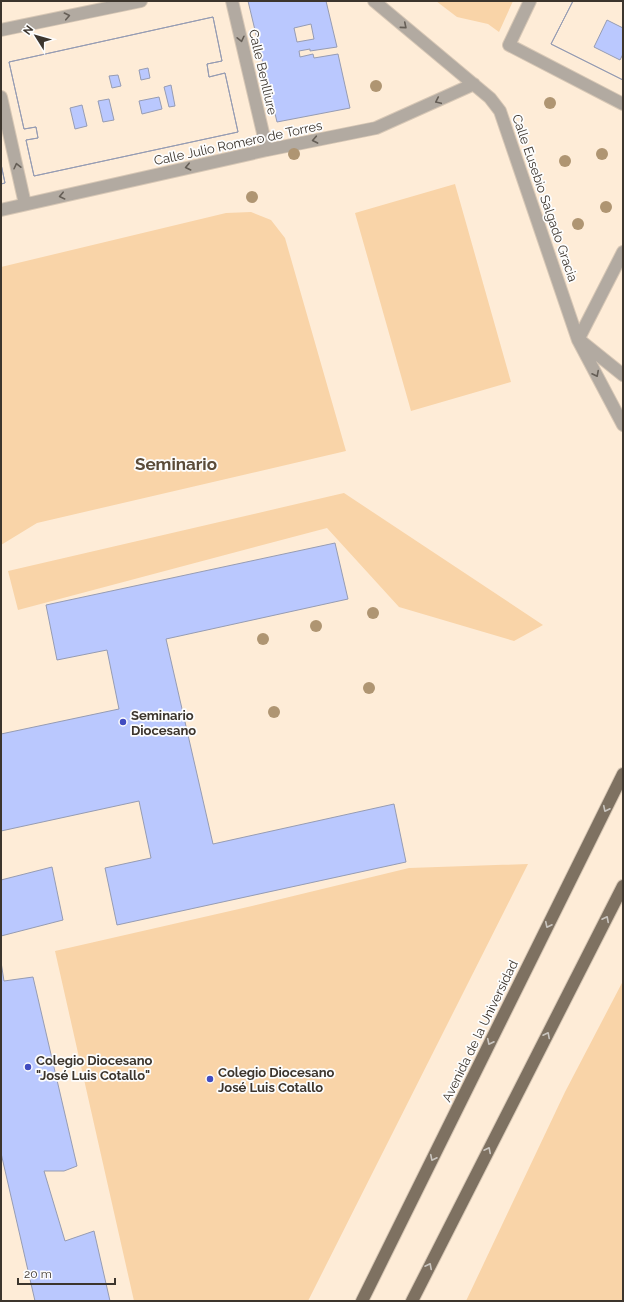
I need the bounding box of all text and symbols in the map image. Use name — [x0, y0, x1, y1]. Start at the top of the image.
one-way arrow — [63, 13, 70, 21]
north arrow — [16, 16, 56, 56]
one-way arrow — [399, 22, 406, 29]
text: N — [21, 23, 36, 38]
street label: Calle Benlliure — [246, 28, 280, 117]
one-way arrow — [236, 36, 244, 42]
one-way arrow — [435, 96, 442, 104]
street label: Calle Eusebio Salgado Gracia — [509, 112, 581, 284]
street label: Calle Julio Romero de Torres — [152, 118, 324, 168]
one-way arrow — [312, 135, 319, 144]
one-way arrow — [13, 163, 21, 170]
one-way arrow — [185, 163, 192, 171]
one-way arrow — [58, 192, 65, 200]
one-way arrow — [591, 370, 599, 377]
district label: Seminario — [135, 454, 217, 474]
place label: Seminario Diocesano — [131, 708, 196, 738]
marker: Seminario Diocesano — [118, 717, 128, 727]
one-way arrow — [603, 805, 611, 812]
one-way arrow — [602, 915, 609, 923]
one-way arrow — [545, 921, 553, 929]
street label: Avenida de la Universidad — [439, 958, 521, 1104]
one-way arrow — [543, 1031, 550, 1039]
one-way arrow — [487, 1038, 495, 1045]
place label: Colegio Diocesano "José Luis Cotallo" — [36, 1053, 152, 1083]
marker: Colegio Diocesano "José Luis Cotallo" — [23, 1062, 33, 1072]
place label: Colegio Diocesano José Luis Cotallo — [218, 1065, 334, 1095]
marker: Colegio Diocesano José Luis Cotallo — [205, 1074, 215, 1084]
one-way arrow — [484, 1147, 491, 1155]
one-way arrow — [430, 1154, 438, 1162]
scale bar — [18, 1260, 115, 1286]
one-way arrow — [425, 1263, 432, 1270]
text: 20 m — [24, 1267, 52, 1281]

